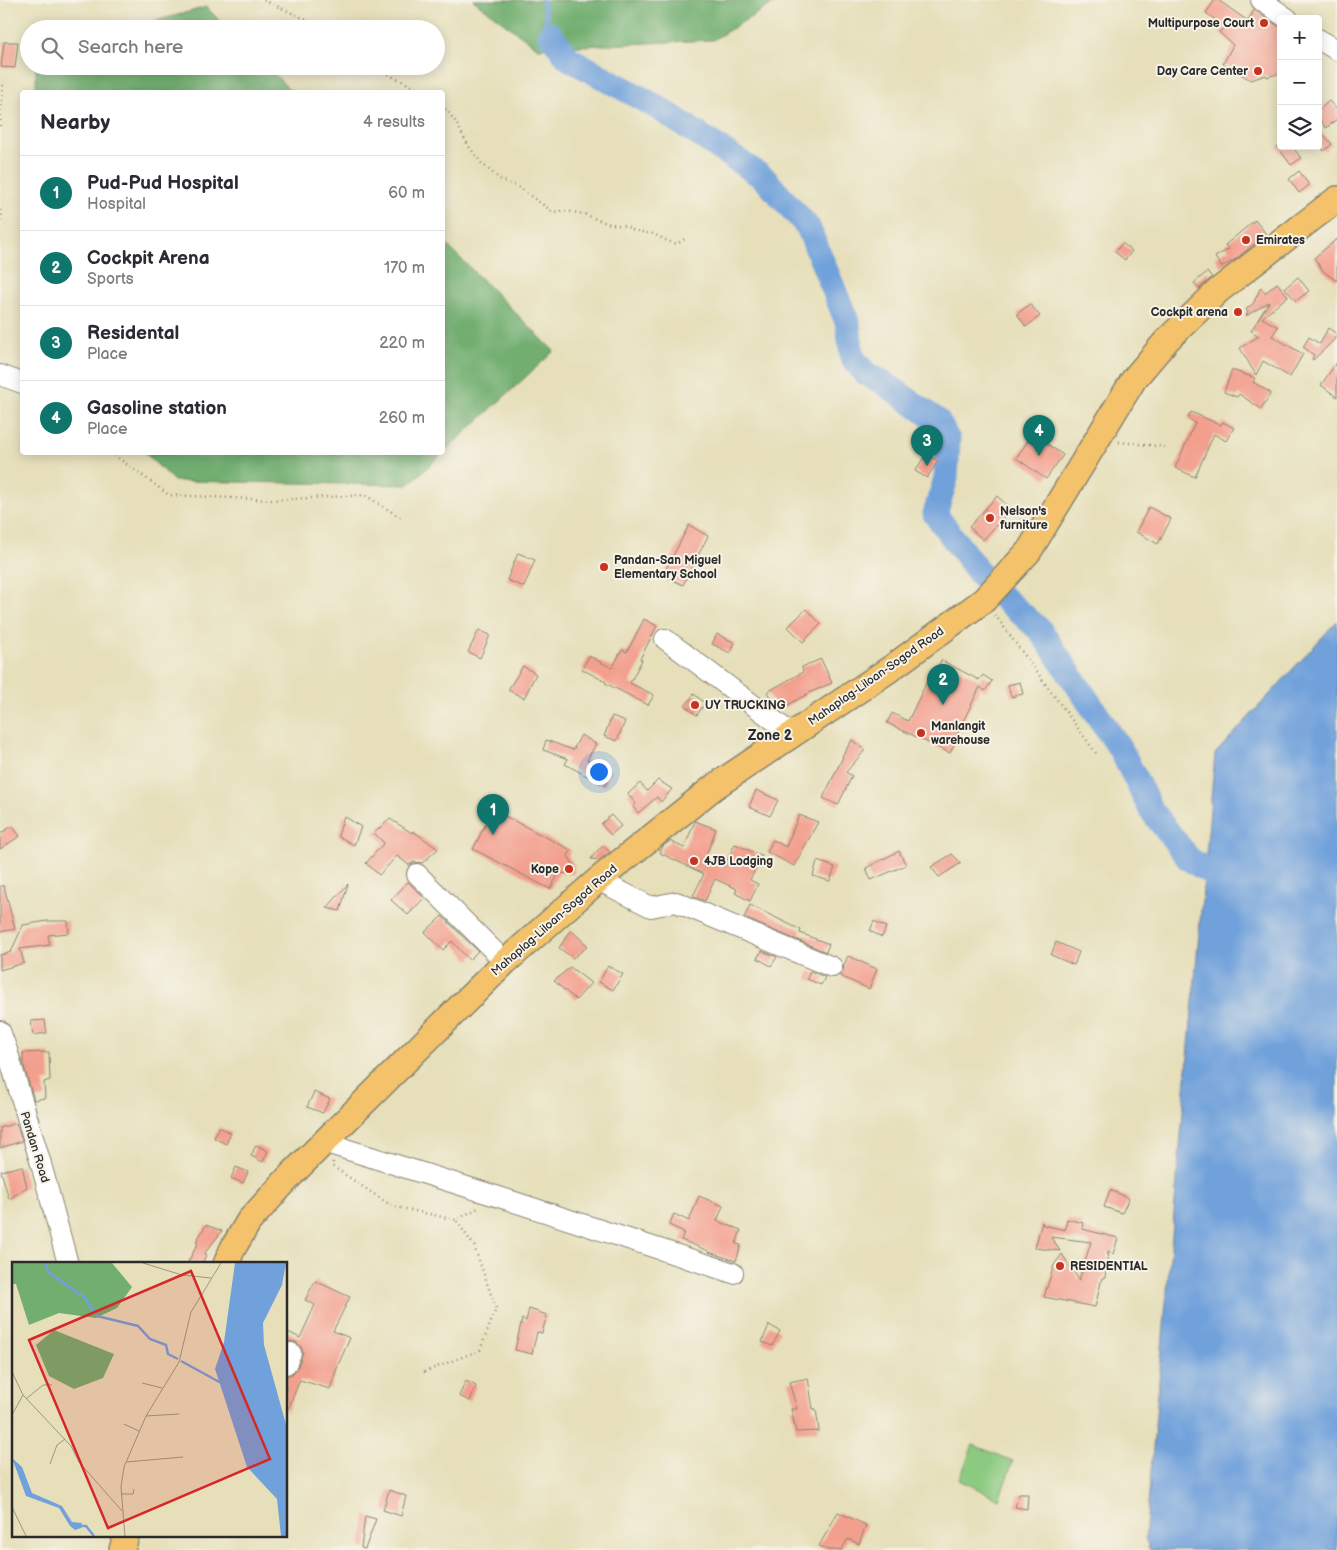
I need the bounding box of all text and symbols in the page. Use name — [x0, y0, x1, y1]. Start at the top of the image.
map controls — [1277, 15, 1322, 150]
button: + — [1277, 15, 1322, 60]
place label: Multipurpose Court — [1148, 16, 1254, 31]
marker: Multipurpose Court — [1258, 17, 1270, 29]
search box — [20, 20, 445, 75]
icon: search — [38, 34, 66, 62]
text: Search here — [78, 36, 183, 59]
button: − — [1277, 60, 1322, 105]
place label: Day Care Center — [1157, 64, 1248, 79]
marker: Day Care Center — [1252, 65, 1264, 77]
button: layers — [1277, 105, 1322, 150]
text: Nearby — [40, 110, 110, 135]
text: 4 results — [363, 113, 425, 132]
text: Pud-Pud Hospital — [87, 172, 239, 195]
text: 1 — [53, 184, 59, 203]
text: 60 m — [388, 184, 425, 203]
text: Hospital — [87, 195, 146, 214]
place label: Emirates — [1256, 233, 1305, 248]
marker: Emirates — [1240, 234, 1252, 246]
text: Cockpit Arena — [87, 247, 210, 270]
text: 2 — [51, 259, 61, 278]
text: 170 m — [384, 259, 425, 278]
text: Sports — [87, 270, 134, 289]
place label: Cockpit arena — [1151, 305, 1228, 320]
marker: Cockpit arena — [1232, 306, 1244, 318]
text: Residental — [87, 322, 179, 345]
text: 3 — [51, 334, 61, 353]
text: 220 m — [379, 334, 425, 353]
text: Place — [87, 345, 128, 364]
text: Gasoline station — [87, 397, 227, 420]
text: 4 — [51, 409, 61, 428]
text: 260 m — [379, 409, 425, 428]
pin: 4 — [1023, 415, 1055, 456]
text: Place — [87, 420, 128, 439]
pin: 3 — [911, 425, 943, 466]
place label: Nelson's furniture — [1000, 504, 1048, 533]
marker: Nelson's furniture — [984, 512, 996, 524]
place label: Pandan-San Miguel Elementary School — [614, 553, 721, 582]
marker: Pandan-San Miguel Elementary School — [598, 561, 610, 573]
street label: Mahaplag-Liloan-Sogod Road — [806, 624, 947, 729]
pin: 2 — [927, 664, 959, 705]
place label: UY TRUCKING — [705, 698, 786, 713]
marker: UY TRUCKING — [689, 699, 701, 711]
place label: Manlangit warehouse — [931, 719, 990, 748]
district label: Zone 2 — [748, 727, 793, 744]
marker: Manlangit warehouse — [915, 727, 927, 739]
your location — [586, 759, 612, 785]
pin: 1 — [477, 794, 509, 835]
place label: 4JB Lodging — [704, 854, 773, 869]
marker: 4JB Lodging — [688, 855, 700, 867]
street label: Mahaplag-Liloan-Sogod Road — [488, 861, 621, 979]
place label: Kope — [531, 862, 559, 877]
marker: Kope — [563, 863, 575, 875]
street label: Pandan Road — [17, 1110, 52, 1185]
place label: RESIDENTIAL — [1070, 1259, 1148, 1274]
marker: RESIDENTIAL — [1054, 1260, 1066, 1272]
inset map — [12, 1262, 288, 1538]

